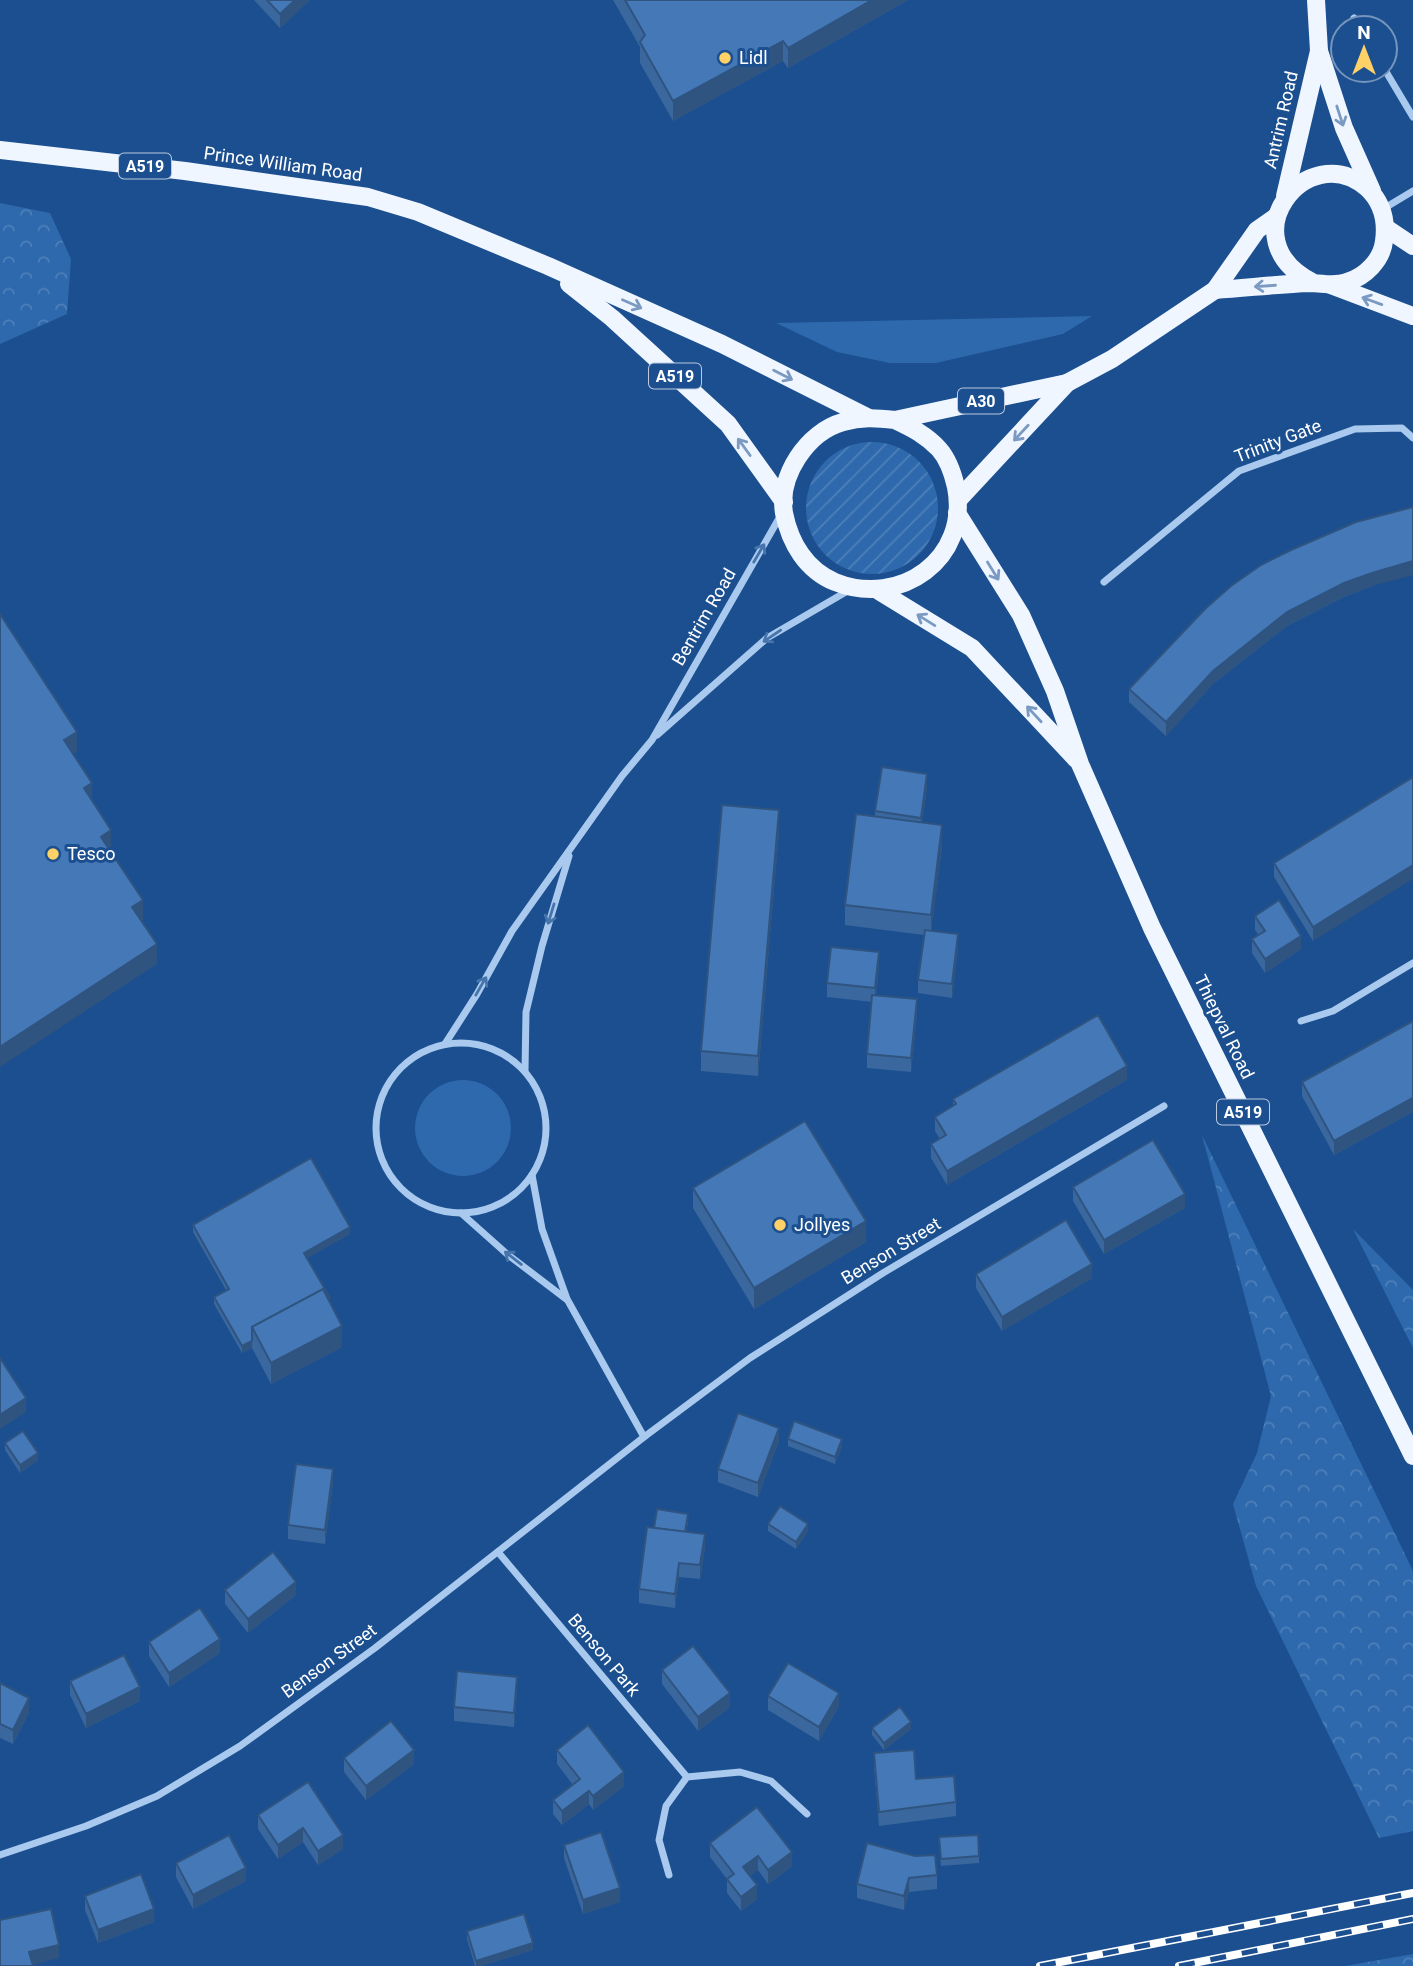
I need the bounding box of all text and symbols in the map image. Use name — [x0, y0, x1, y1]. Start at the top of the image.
north arrow — [1329, 14, 1399, 84]
text: N — [1357, 21, 1371, 44]
place label: Lidl — [739, 47, 768, 68]
marker: Lidl — [717, 50, 733, 66]
street label: Antrim Road — [1259, 69, 1302, 171]
one-way arrow — [1334, 105, 1347, 127]
street label: Prince William Road — [202, 142, 364, 185]
road number: A519 — [119, 154, 171, 178]
one-way arrow — [1253, 280, 1276, 293]
one-way arrow — [1362, 293, 1383, 306]
one-way arrow — [621, 298, 642, 311]
road number: A519 — [649, 364, 701, 388]
one-way arrow — [772, 368, 793, 382]
road number: A30 — [958, 388, 1004, 414]
street label: Trinity Gate — [1231, 414, 1324, 467]
one-way arrow — [1012, 424, 1029, 441]
one-way arrow — [737, 438, 751, 457]
one-way arrow — [753, 543, 766, 564]
one-way arrow — [986, 561, 1001, 580]
street label: Bentrim Road — [667, 564, 740, 669]
one-way arrow — [917, 612, 936, 627]
one-way arrow — [763, 629, 782, 643]
one-way arrow — [1025, 706, 1042, 723]
place label: Tesco — [67, 843, 115, 864]
marker: Tesco — [45, 846, 61, 862]
one-way arrow — [544, 903, 557, 925]
street label: Thiepval Road — [1190, 971, 1259, 1082]
one-way arrow — [475, 976, 488, 997]
road number: A519 — [1217, 1100, 1269, 1124]
street label: Benson Street — [837, 1213, 944, 1288]
place label: Jollyes — [794, 1214, 850, 1235]
marker: Jollyes — [772, 1217, 788, 1233]
one-way arrow — [504, 1250, 522, 1265]
street label: Benson Park — [564, 1609, 645, 1701]
street label: Benson Street — [277, 1619, 380, 1702]

